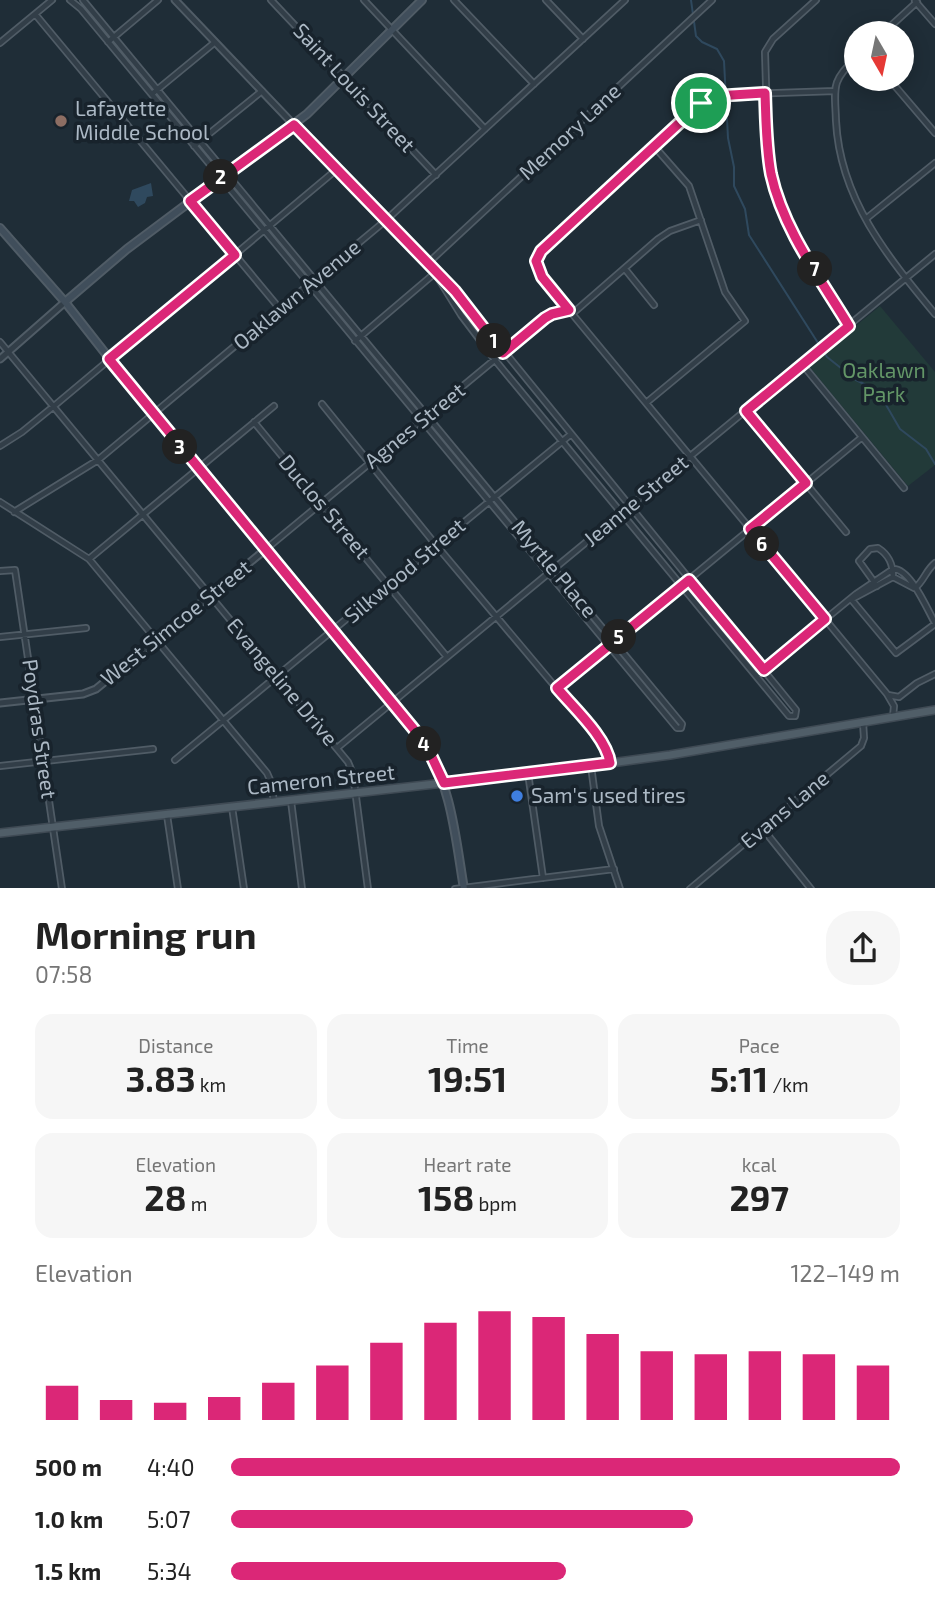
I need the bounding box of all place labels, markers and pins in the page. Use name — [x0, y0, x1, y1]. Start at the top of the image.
pin — [671, 73, 731, 133]
place label: Lafayette Middle School — [75, 95, 210, 144]
marker: Lafayette Middle School — [53, 113, 69, 129]
pin: 2 — [204, 160, 238, 194]
pin: 7 — [798, 252, 832, 286]
pin: 1 — [476, 324, 512, 358]
pin: 3 — [162, 430, 198, 464]
pin: 6 — [744, 526, 780, 562]
pin: 5 — [602, 620, 636, 654]
pin: 4 — [406, 726, 442, 762]
place label: Sam's used tires — [531, 782, 686, 807]
marker: Sam's used tires — [509, 788, 525, 804]

